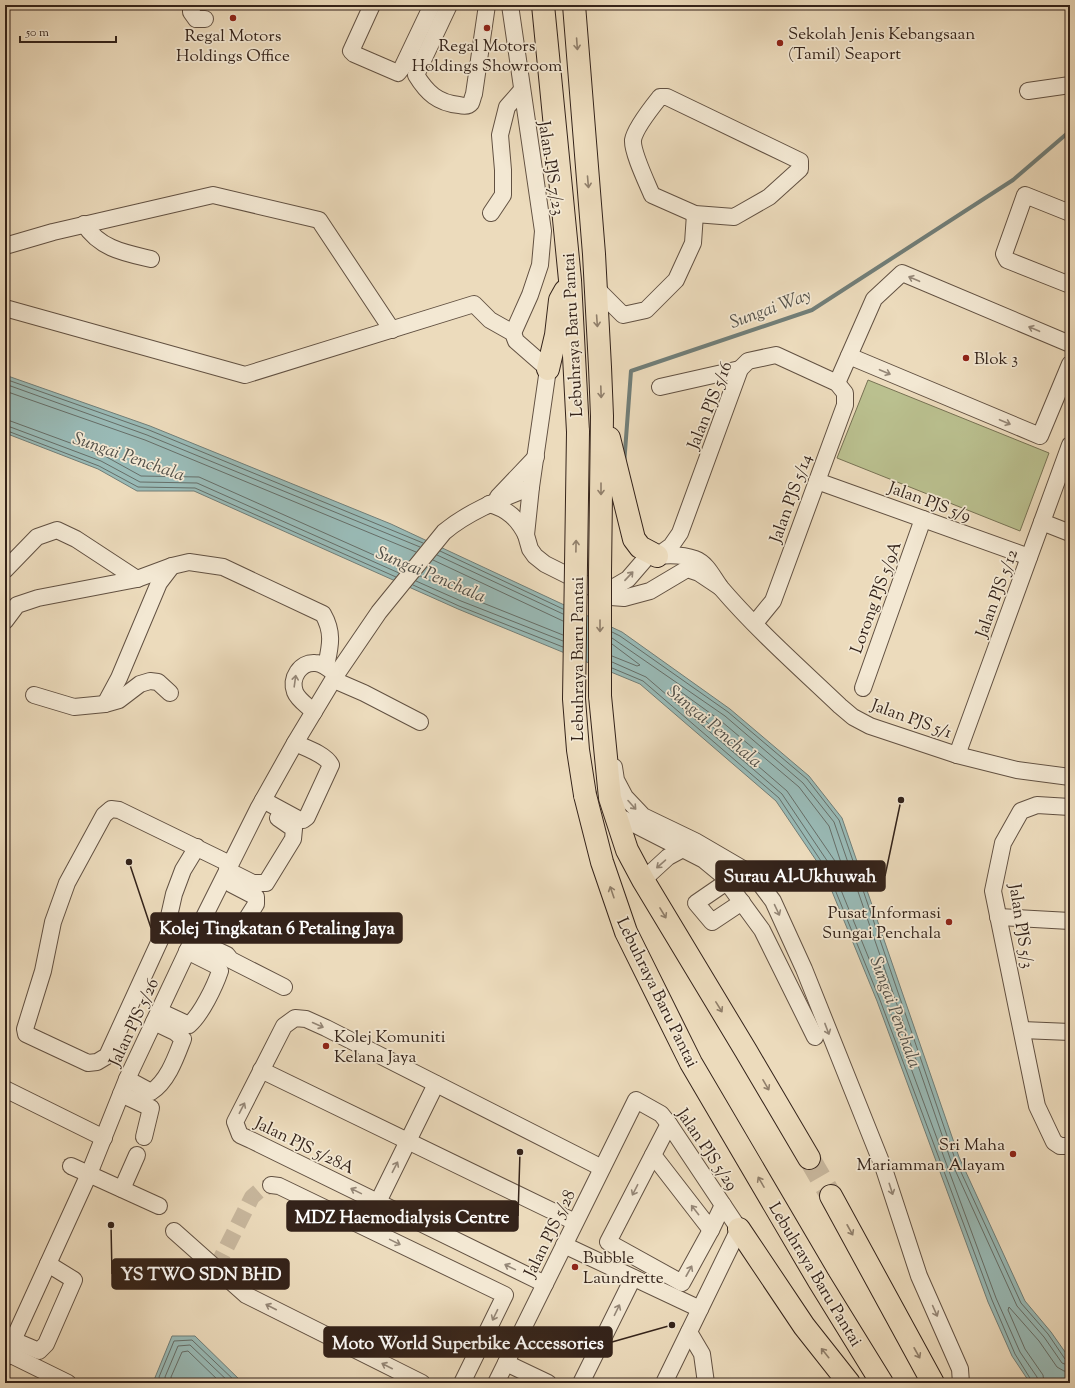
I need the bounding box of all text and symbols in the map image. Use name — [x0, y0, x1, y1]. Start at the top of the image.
marker: Regal Motors Holdings Office — [228, 13, 238, 23]
scale bar — [20, 18, 116, 44]
marker: Regal Motors Holdings Showroom — [482, 23, 492, 33]
place label: Sekolah Jenis Kebangsaan (Tamil) Seaport — [788, 23, 975, 67]
text: 50 m — [25, 24, 49, 42]
place label: Regal Motors Holdings Office — [176, 25, 290, 69]
place label: Regal Motors Holdings Showroom — [412, 35, 562, 79]
one-way arrow — [574, 37, 581, 50]
marker: Sekolah Jenis Kebangsaan (Tamil) Seaport — [775, 38, 785, 48]
street label: Jalan PJS 7/23 — [531, 118, 569, 217]
one-way arrow — [584, 175, 592, 188]
street label: Lebuhraya Baru Pantai — [558, 252, 590, 418]
one-way arrow — [909, 274, 921, 282]
water label: Sungai Way — [726, 283, 815, 337]
one-way arrow — [593, 314, 600, 327]
one-way arrow — [1029, 325, 1041, 332]
place label: Blok 3 — [974, 348, 1018, 372]
marker: Blok 3 — [961, 353, 971, 363]
street label: Jalan PJS 5/16 — [682, 358, 739, 454]
one-way arrow — [879, 368, 891, 376]
one-way arrow — [598, 385, 605, 398]
one-way arrow — [999, 418, 1011, 426]
water label: Sungai Penchala — [69, 427, 188, 489]
street label: Jalan PJS 5/14 — [764, 451, 819, 547]
street label: Jalan PJS 5/9 — [884, 476, 974, 529]
one-way arrow — [597, 482, 605, 495]
street label: Lorong PJS 5/9A — [845, 538, 908, 657]
one-way arrow — [572, 540, 580, 553]
water label: Sungai Penchala — [371, 541, 489, 611]
street label: Jalan PJS 5/12 — [970, 546, 1025, 642]
one-way arrow — [624, 571, 634, 581]
street label: Lebuhraya Baru Pantai — [567, 577, 591, 741]
one-way arrow — [596, 619, 604, 632]
one-way arrow — [291, 675, 299, 688]
water label: Sungai Penchala — [661, 680, 767, 775]
street label: Jalan PJS 5/1 — [867, 694, 955, 746]
one-way arrow — [627, 800, 637, 810]
one-way arrow — [656, 859, 666, 868]
callout: Surau Al-Ukhuwah — [716, 861, 885, 891]
text: Surau Al-Ukhuwah — [723, 865, 877, 891]
street label: Jalan PJS 5/3 — [1001, 881, 1039, 970]
one-way arrow — [608, 886, 615, 899]
place label: Pusat Informasi Sungai Penchala — [822, 902, 941, 946]
one-way arrow — [774, 903, 781, 915]
one-way arrow — [659, 907, 667, 919]
callout: Kolej Tingkatan 6 Petaling Jaya — [151, 913, 402, 943]
street label: Lebuhraya Baru Pantai — [609, 914, 703, 1072]
text: Kolej Tingkatan 6 Petaling Jaya — [159, 917, 395, 943]
marker: Pusat Informasi Sungai Penchala — [944, 917, 954, 927]
water label: Sungai Penchala — [862, 953, 926, 1072]
street label: Jalan PJS 5/26 — [103, 975, 166, 1072]
one-way arrow — [716, 1001, 724, 1013]
one-way arrow — [312, 1021, 324, 1029]
one-way arrow — [824, 1023, 832, 1035]
place label: Kolej Komuniti Kelana Jaya — [334, 1026, 446, 1070]
marker: Kolej Komuniti Kelana Jaya — [321, 1041, 331, 1051]
one-way arrow — [762, 1079, 770, 1091]
one-way arrow — [239, 1102, 246, 1114]
street label: Jalan PJS 5/29 — [669, 1103, 743, 1196]
street label: Jalan PJS 5/28A — [249, 1112, 358, 1181]
place label: Sri Maha Mariamman Alayam — [857, 1134, 1005, 1178]
marker: Sri Maha Mariamman Alayam — [1008, 1149, 1018, 1159]
one-way arrow — [392, 1161, 399, 1173]
one-way arrow — [756, 1176, 764, 1188]
one-way arrow — [631, 1183, 638, 1195]
one-way arrow — [888, 1183, 895, 1196]
street label: Jalan PJS 5/28 — [519, 1186, 582, 1283]
one-way arrow — [350, 1187, 362, 1194]
street label: Lebuhraya Baru Pantai — [762, 1198, 867, 1352]
callout: MDZ Haemodialysis Centre — [287, 1201, 518, 1231]
one-way arrow — [691, 1205, 700, 1216]
text: MDZ Haemodialysis Centre — [295, 1206, 510, 1232]
one-way arrow — [846, 1224, 854, 1236]
one-way arrow — [389, 1239, 401, 1246]
place label: Bubble Laundrette — [583, 1247, 664, 1291]
callout: YS TWO SDN BHD — [112, 1259, 289, 1289]
marker: Bubble Laundrette — [570, 1262, 580, 1272]
text: YS TWO SDN BHD — [121, 1263, 282, 1289]
one-way arrow — [504, 1263, 516, 1270]
one-way arrow — [685, 1265, 693, 1277]
one-way arrow — [265, 1303, 277, 1311]
one-way arrow — [614, 1305, 621, 1317]
one-way arrow — [932, 1305, 939, 1317]
one-way arrow — [491, 1309, 499, 1321]
callout: Moto World Superbike Accessories — [324, 1327, 612, 1357]
text: Moto World Superbike Accessories — [332, 1332, 604, 1358]
one-way arrow — [820, 1347, 829, 1358]
one-way arrow — [913, 1347, 921, 1359]
one-way arrow — [382, 1361, 394, 1369]

